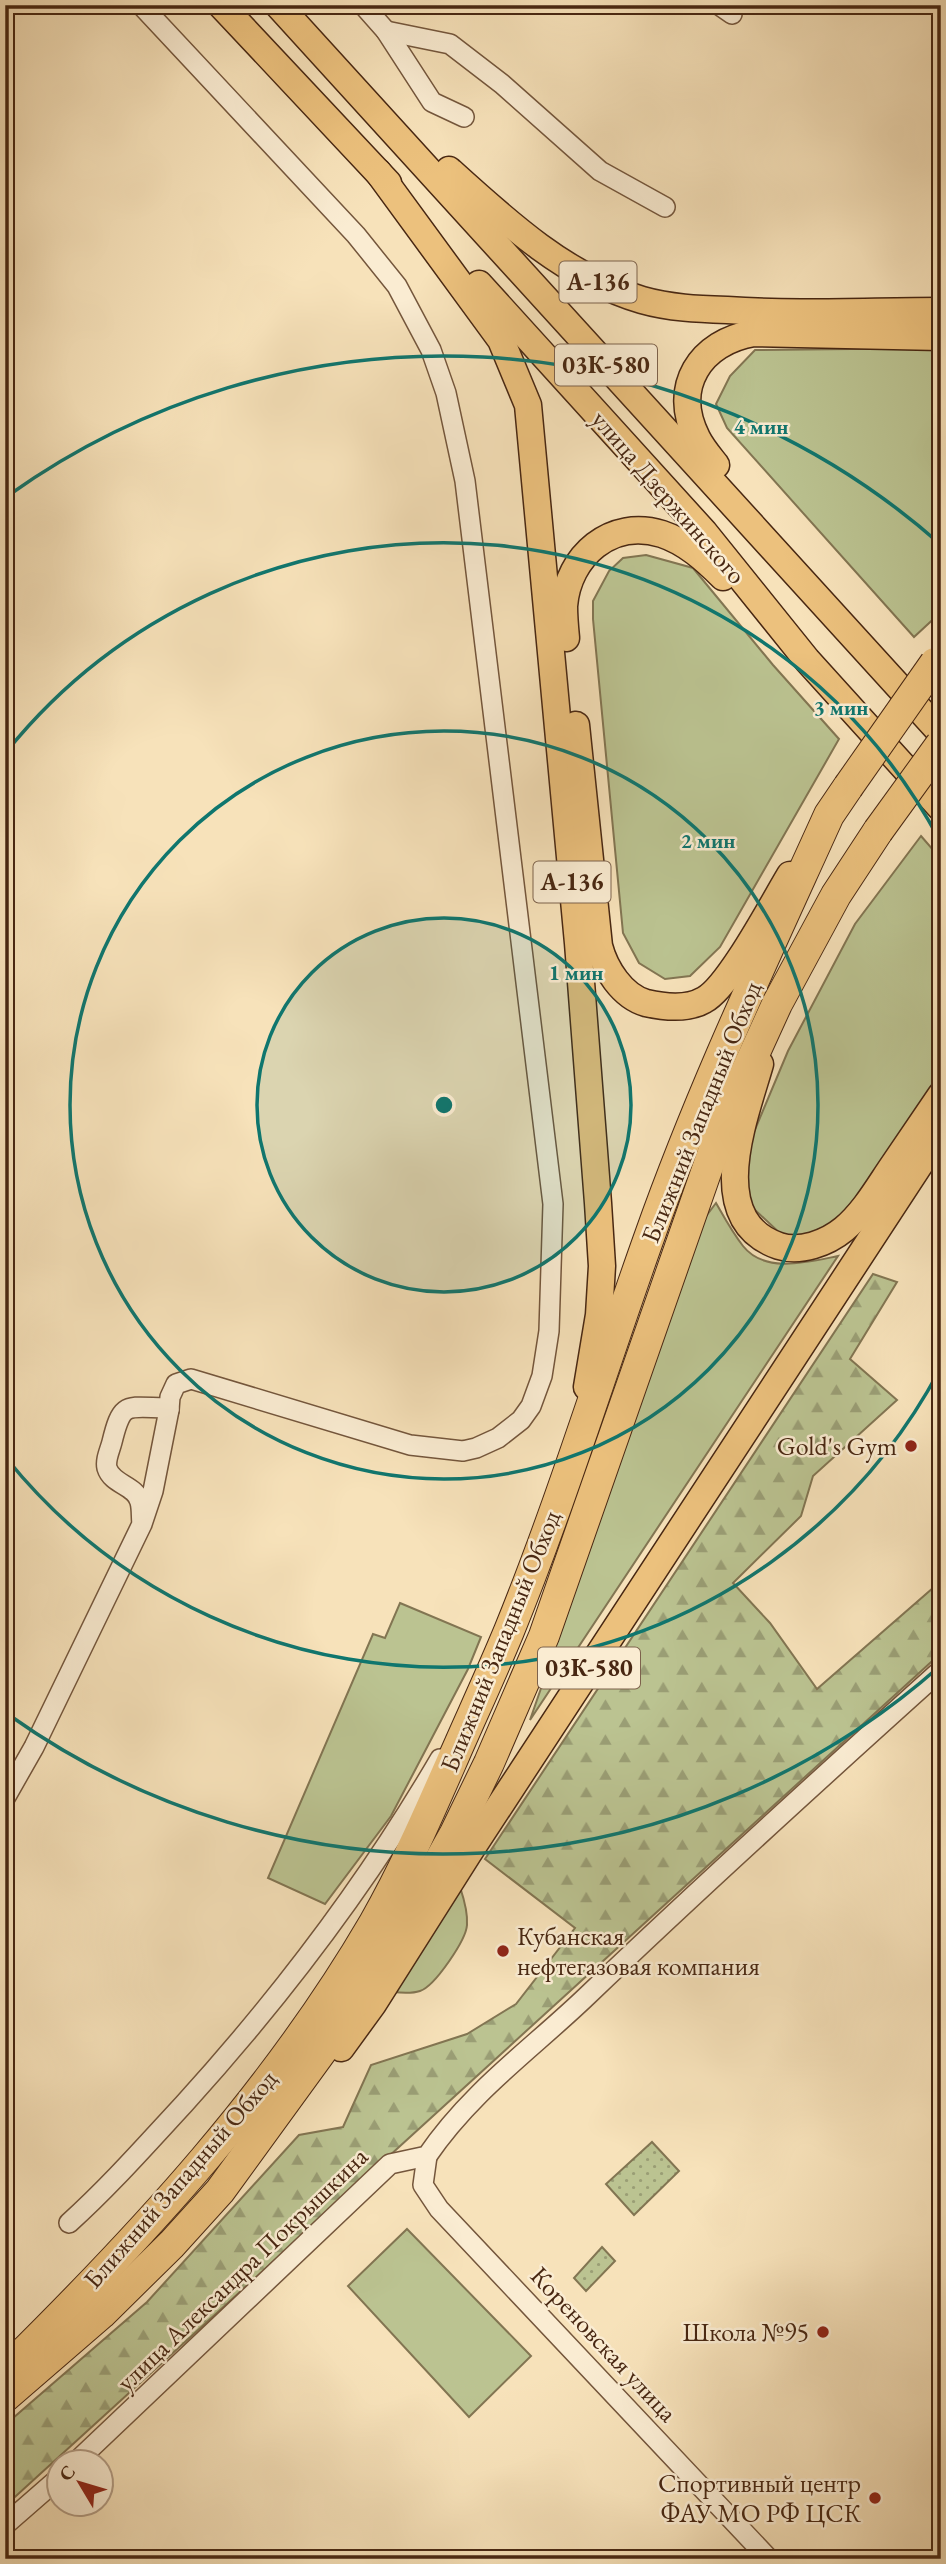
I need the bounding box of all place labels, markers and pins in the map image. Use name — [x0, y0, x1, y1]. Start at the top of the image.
centre of rings — [432, 1093, 456, 1117]
place label: Gold's Gym — [777, 1429, 897, 1463]
marker: Gold's Gym — [903, 1438, 919, 1454]
place label: Кубанская нефтегазовая компания — [517, 1919, 760, 1983]
marker: Кубанская нефтегазовая компания — [495, 1943, 511, 1959]
place label: Школа №95 — [682, 2315, 809, 2349]
marker: Школа №95 — [815, 2324, 831, 2340]
place label: Спортивный центр ФАУ МО РФ ЦСК — [658, 2466, 862, 2530]
marker: Спортивный центр ФАУ МО РФ ЦСК — [867, 2490, 883, 2506]

